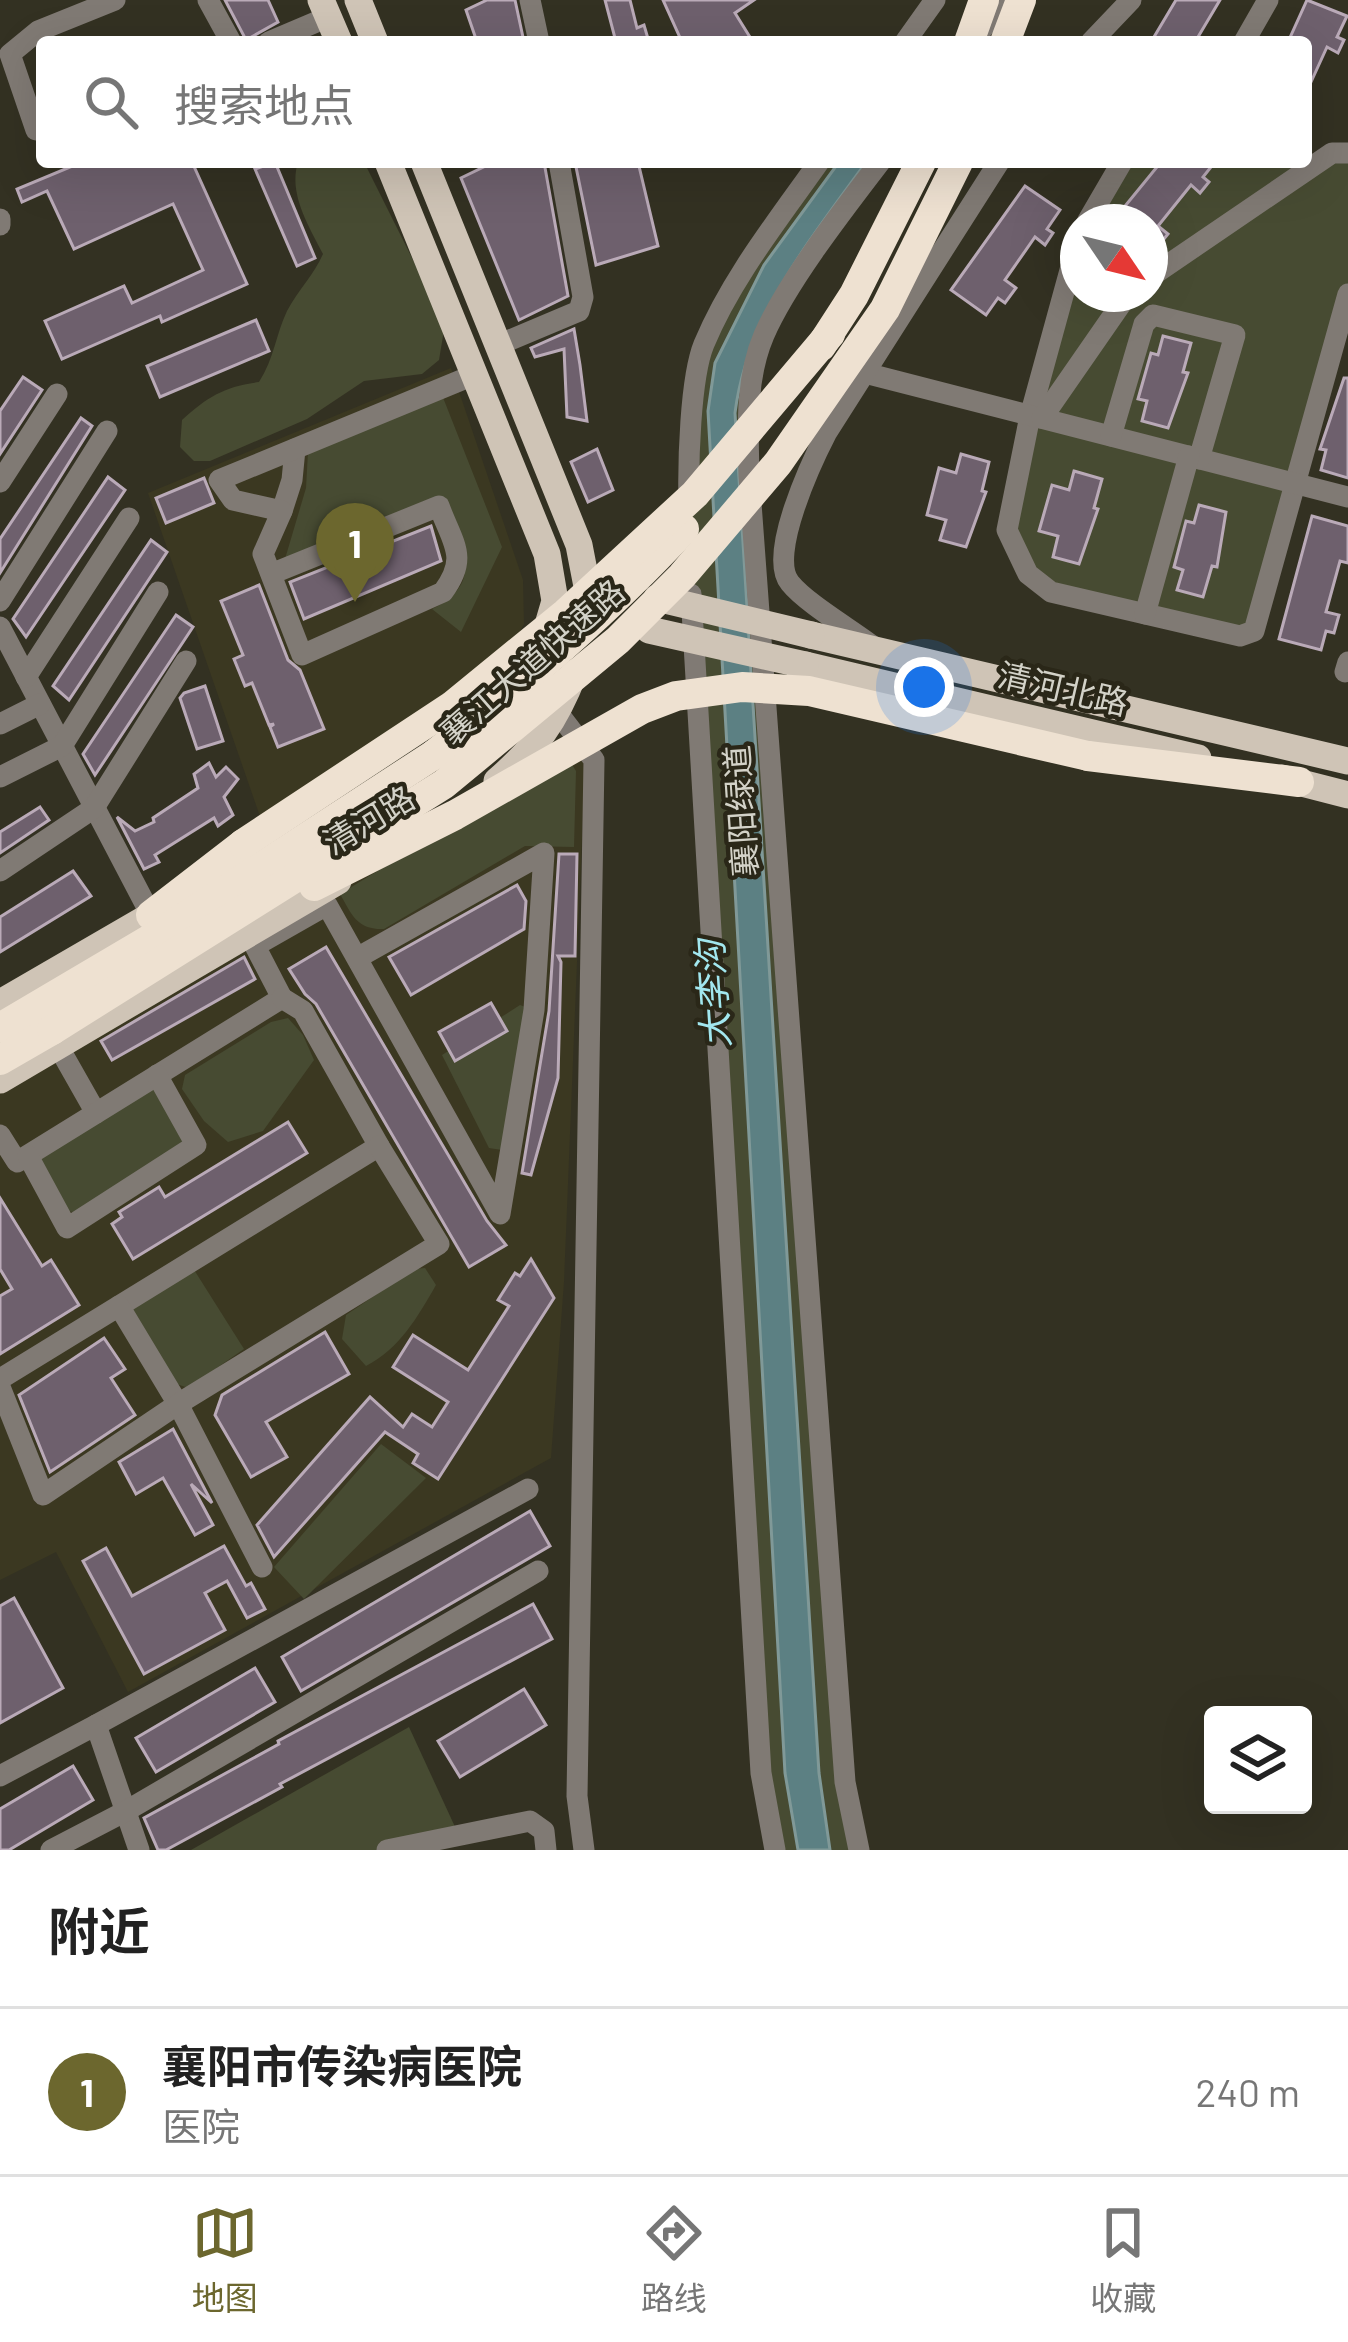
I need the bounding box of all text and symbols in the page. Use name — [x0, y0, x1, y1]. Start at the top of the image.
search box — [36, 36, 1312, 168]
icon: search — [78, 69, 144, 135]
text: 搜索地点 — [174, 77, 354, 131]
north arrow — [1060, 204, 1168, 312]
pin: 1 — [316, 503, 394, 602]
street label: 襄江大道快速路 — [431, 570, 632, 752]
street label: 清河北路 — [994, 654, 1132, 722]
your location — [894, 657, 954, 717]
street label: 襄阳绿道 — [715, 744, 765, 878]
street label: 清河路 — [316, 777, 421, 862]
water label: 大李沟 — [686, 935, 737, 1049]
map controls — [1204, 1706, 1312, 1814]
button: layers — [1204, 1706, 1312, 1814]
text: 附近 — [48, 1899, 150, 1960]
text: 襄阳市传染病医院 — [162, 2038, 522, 2092]
text: 1 — [80, 2068, 94, 2115]
text: 240 m — [1196, 2068, 1300, 2115]
text: 医院 — [162, 2102, 240, 2149]
tab: 地图 — [192, 2200, 258, 2320]
tab: 路线 — [641, 2200, 707, 2320]
tab: 收藏 — [1090, 2200, 1156, 2320]

